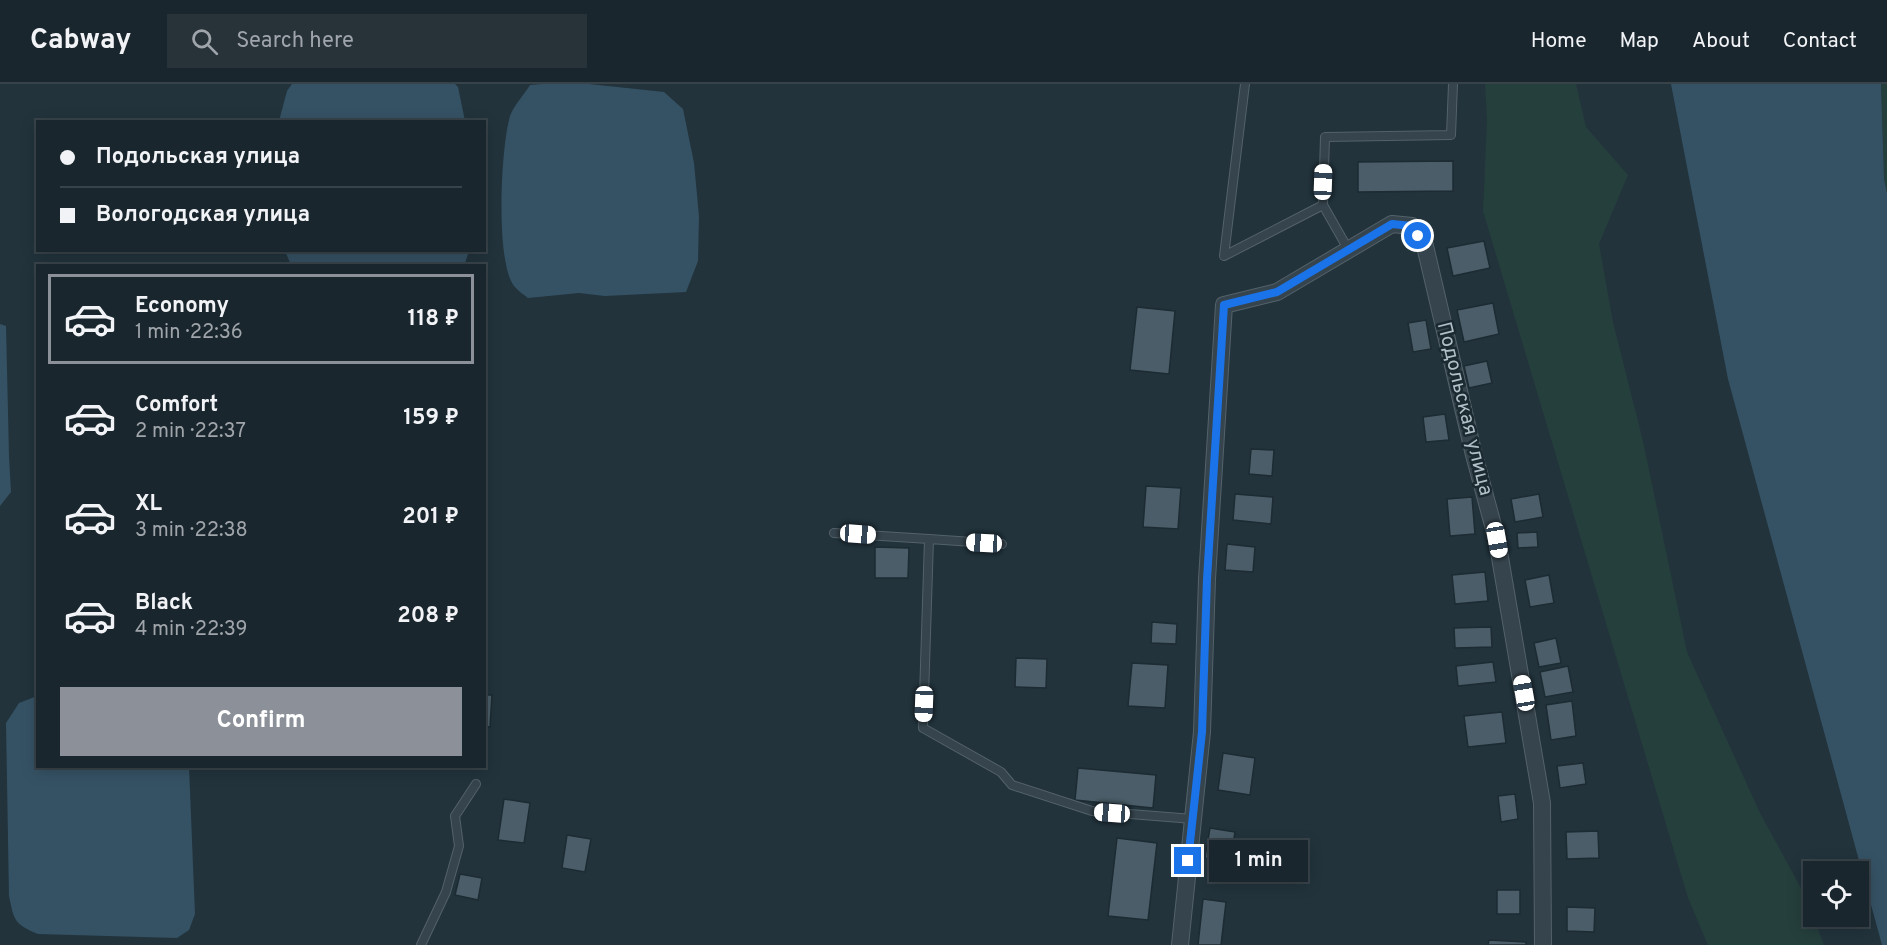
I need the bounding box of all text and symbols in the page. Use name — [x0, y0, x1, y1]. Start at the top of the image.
search box — [167, 14, 587, 68]
text: Cabway — [30, 23, 131, 59]
icon: search — [188, 25, 221, 58]
text: Search here — [236, 28, 354, 55]
text: Home — [1531, 28, 1587, 55]
text: Map — [1620, 28, 1659, 55]
text: About — [1692, 28, 1750, 55]
text: Contact — [1783, 28, 1857, 55]
text: Подольская улица — [96, 144, 300, 171]
car — [1313, 164, 1333, 200]
text: Вологодская улица — [96, 202, 310, 229]
route start — [1404, 222, 1431, 249]
icon: car — [63, 292, 117, 346]
text: Economy — [135, 293, 229, 320]
text: 118 ₽ — [408, 306, 459, 333]
street label: Подольская улица — [1430, 319, 1498, 499]
text: 1 min · 22:36 — [135, 320, 243, 346]
icon: car — [63, 391, 117, 445]
text: Comfort — [135, 392, 218, 419]
text: 159 ₽ — [403, 405, 459, 432]
text: 2 min · 22:37 — [135, 419, 246, 445]
icon: car — [63, 490, 117, 544]
text: XL — [135, 491, 162, 518]
text: 201 ₽ — [402, 504, 459, 531]
text: 3 min · 22:38 — [135, 518, 248, 544]
car — [1485, 521, 1509, 559]
car — [839, 524, 877, 544]
car — [966, 533, 1002, 553]
icon: car — [63, 589, 117, 643]
text: Black — [135, 590, 193, 617]
text: 208 ₽ — [397, 603, 459, 630]
text: 4 min · 22:39 — [135, 617, 247, 643]
car — [1512, 674, 1536, 712]
car — [914, 686, 934, 722]
button: Confirm — [60, 687, 462, 756]
car — [1093, 803, 1131, 823]
callout: 1 min — [1209, 840, 1308, 882]
route end — [1174, 847, 1201, 874]
text: 1 min — [1234, 848, 1283, 874]
map controls — [1803, 861, 1869, 927]
button: locate — [1803, 861, 1869, 927]

